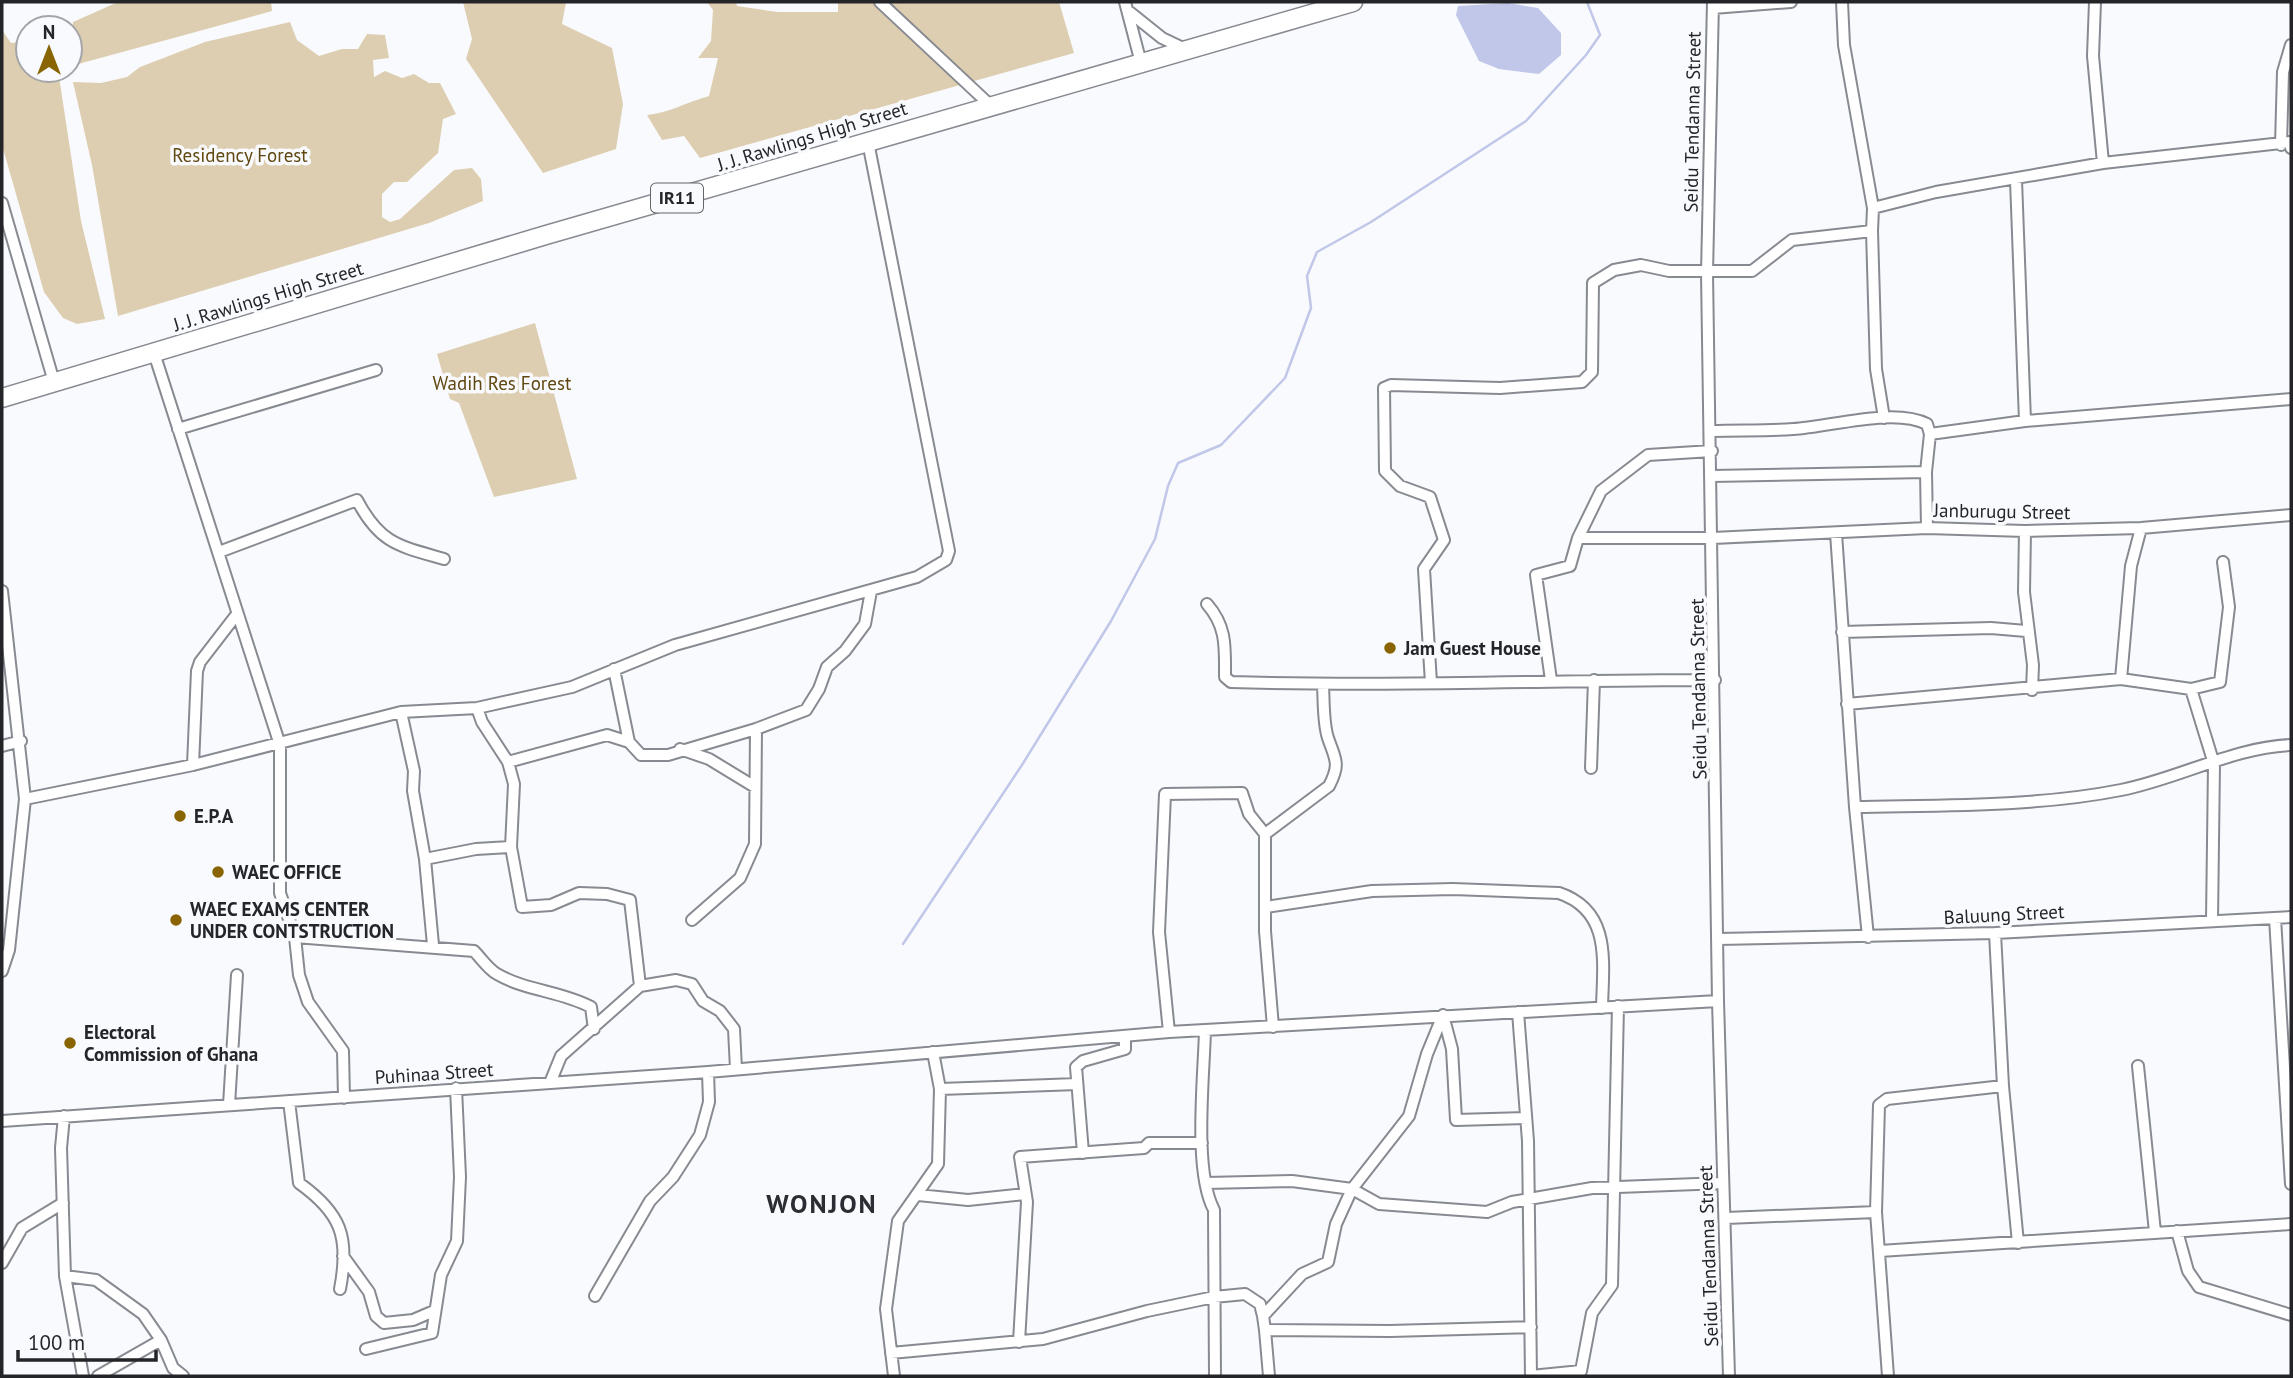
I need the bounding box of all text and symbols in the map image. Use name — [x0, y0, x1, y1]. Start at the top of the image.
north arrow — [14, 14, 84, 84]
text: N — [43, 20, 55, 44]
street label: Seidu Tendanna Street — [1678, 31, 1706, 213]
street label: J. J. Rawlings High Street — [713, 96, 910, 177]
park label: Residency Forest — [172, 143, 308, 167]
road number: IR11 — [651, 183, 703, 212]
street label: J. J. Rawlings High Street — [169, 256, 366, 337]
park label: Wadih Res Forest — [433, 371, 572, 395]
street label: Janburugu Street — [1933, 498, 2071, 524]
street label: Seidu Tendanna Street — [1684, 598, 1712, 780]
place label: Jam Guest House — [1403, 636, 1541, 660]
marker: Jam Guest House — [1382, 640, 1398, 656]
place label: E.P.A — [194, 804, 234, 828]
marker: E.P.A — [172, 808, 188, 824]
place label: WAEC OFFICE — [232, 860, 341, 884]
marker: WAEC OFFICE — [210, 864, 226, 880]
place label: WAEC EXAMS CENTER UNDER CONTSTRUCTION — [190, 897, 394, 943]
street label: Baluung Street — [1943, 899, 2065, 929]
marker: WAEC EXAMS CENTER UNDER CONTSTRUCTION — [168, 912, 184, 928]
place label: Electoral Commission of Ghana — [84, 1020, 258, 1066]
marker: Electoral Commission of Ghana — [62, 1035, 78, 1051]
street label: Puhinaa Street — [374, 1057, 495, 1089]
street label: Seidu Tendanna Street — [1693, 1164, 1723, 1347]
district label: WONJON — [766, 1187, 878, 1220]
scale bar — [18, 1318, 156, 1362]
text: 100 m — [28, 1329, 85, 1356]

